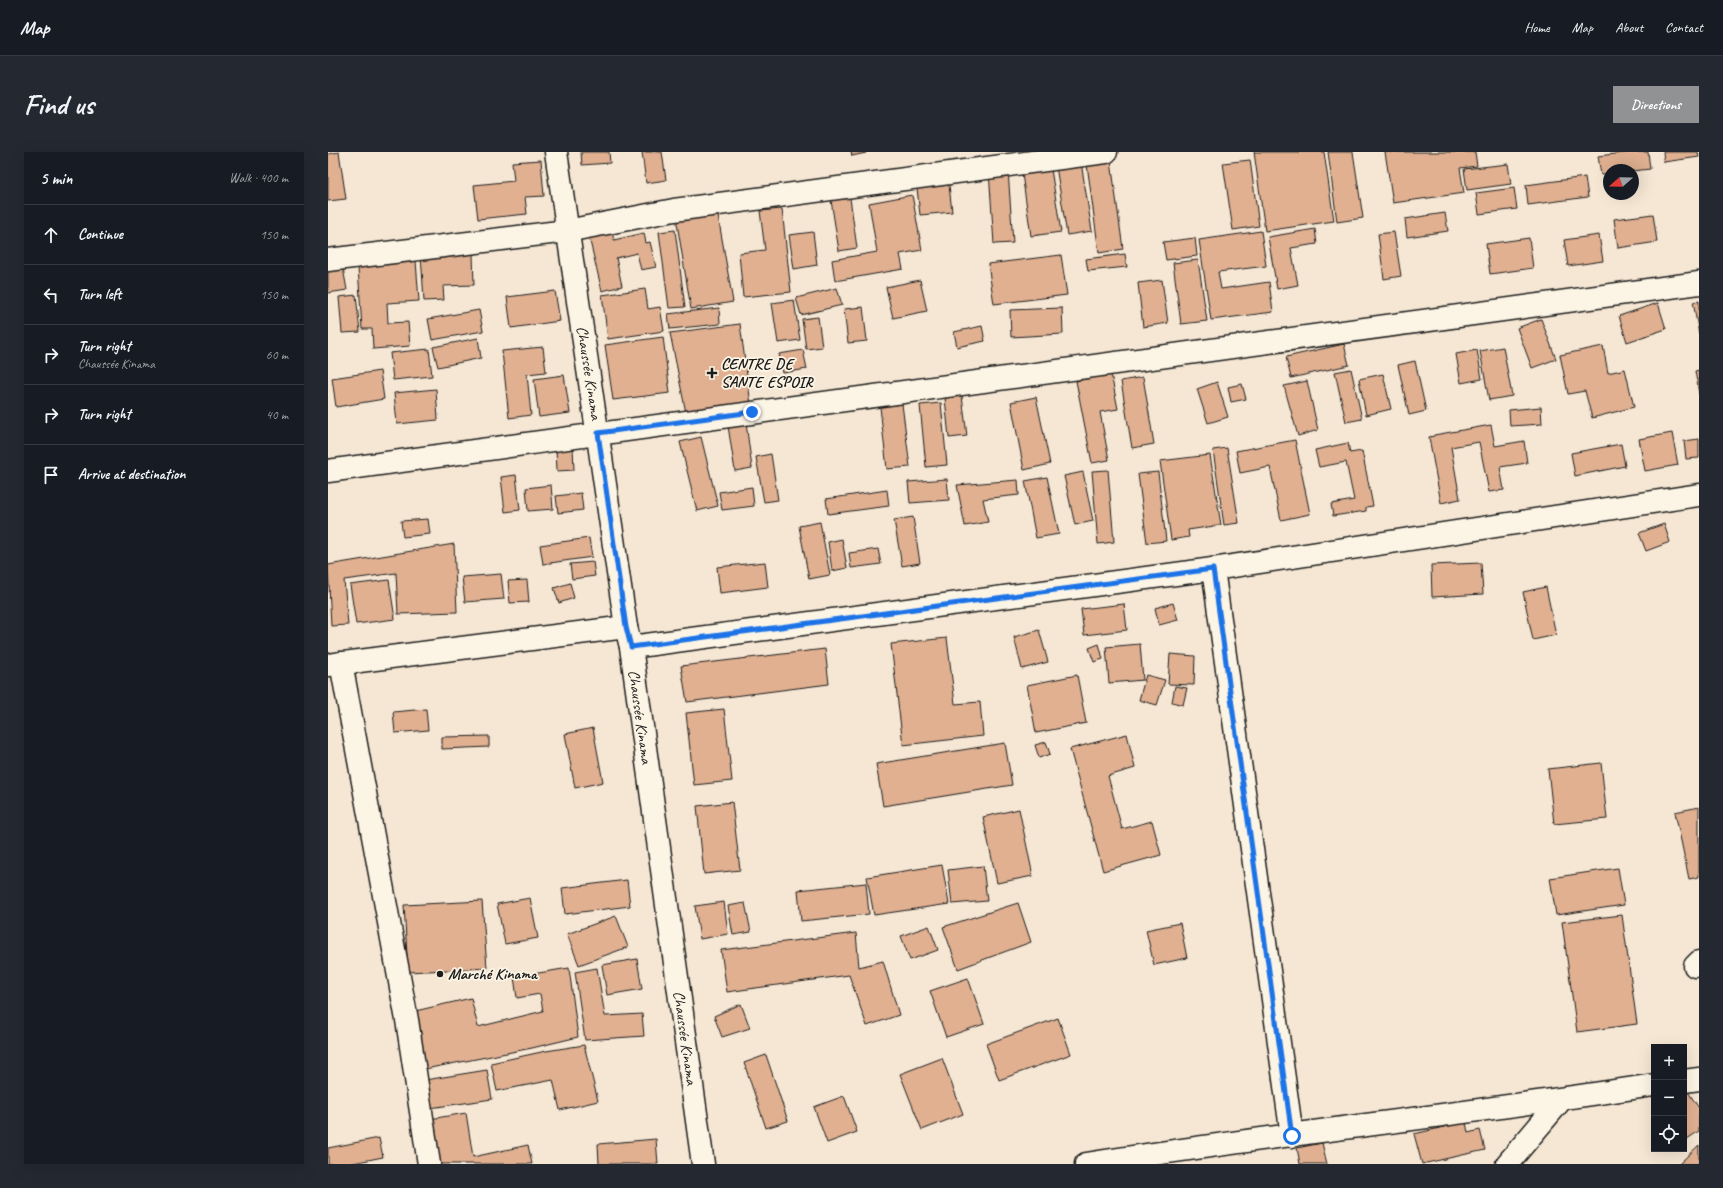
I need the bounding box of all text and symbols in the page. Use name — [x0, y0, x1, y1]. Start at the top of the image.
text: Map — [20, 16, 50, 40]
text: Home — [1524, 19, 1550, 36]
text: Map — [1572, 19, 1593, 36]
text: About — [1615, 19, 1643, 36]
text: Contact — [1665, 19, 1703, 36]
button: Directions — [1613, 86, 1699, 123]
text: Find us — [24, 87, 94, 122]
north arrow — [1603, 164, 1639, 200]
text: 5 min — [40, 168, 72, 189]
text: Walk · 400 m — [229, 170, 288, 186]
icon: ahead — [40, 224, 62, 246]
text: Continue — [78, 225, 123, 244]
text: 150 m — [260, 227, 288, 243]
icon: left — [40, 284, 62, 306]
text: Turn left — [78, 285, 121, 304]
text: 150 m — [260, 287, 288, 303]
street label: Chaussée Kinama — [572, 325, 606, 422]
text: Turn right — [78, 337, 131, 356]
icon: right — [40, 344, 62, 366]
text: 60 m — [266, 347, 288, 363]
place label: CENTRE DE SANTE ESPOIR — [721, 354, 815, 392]
text: Chaussée Kinama — [78, 356, 155, 372]
marker: CENTRE DE SANTE ESPOIR — [706, 367, 718, 379]
route end — [743, 403, 761, 421]
icon: right — [40, 404, 62, 426]
text: Turn right — [78, 405, 131, 424]
text: 40 m — [266, 407, 288, 423]
icon: arrive — [40, 464, 62, 486]
text: Arrive at destination — [78, 465, 185, 484]
street label: Chaussée Kinama — [624, 669, 657, 766]
place label: Marché Kinama — [448, 964, 538, 984]
marker: Marché Kinama — [435, 969, 445, 979]
street label: Chaussée Kinama — [669, 990, 702, 1087]
map controls — [1651, 1044, 1687, 1152]
button: + — [1651, 1044, 1687, 1080]
button: − — [1651, 1080, 1687, 1116]
button: locate — [1651, 1116, 1687, 1152]
route start — [1283, 1127, 1301, 1145]

